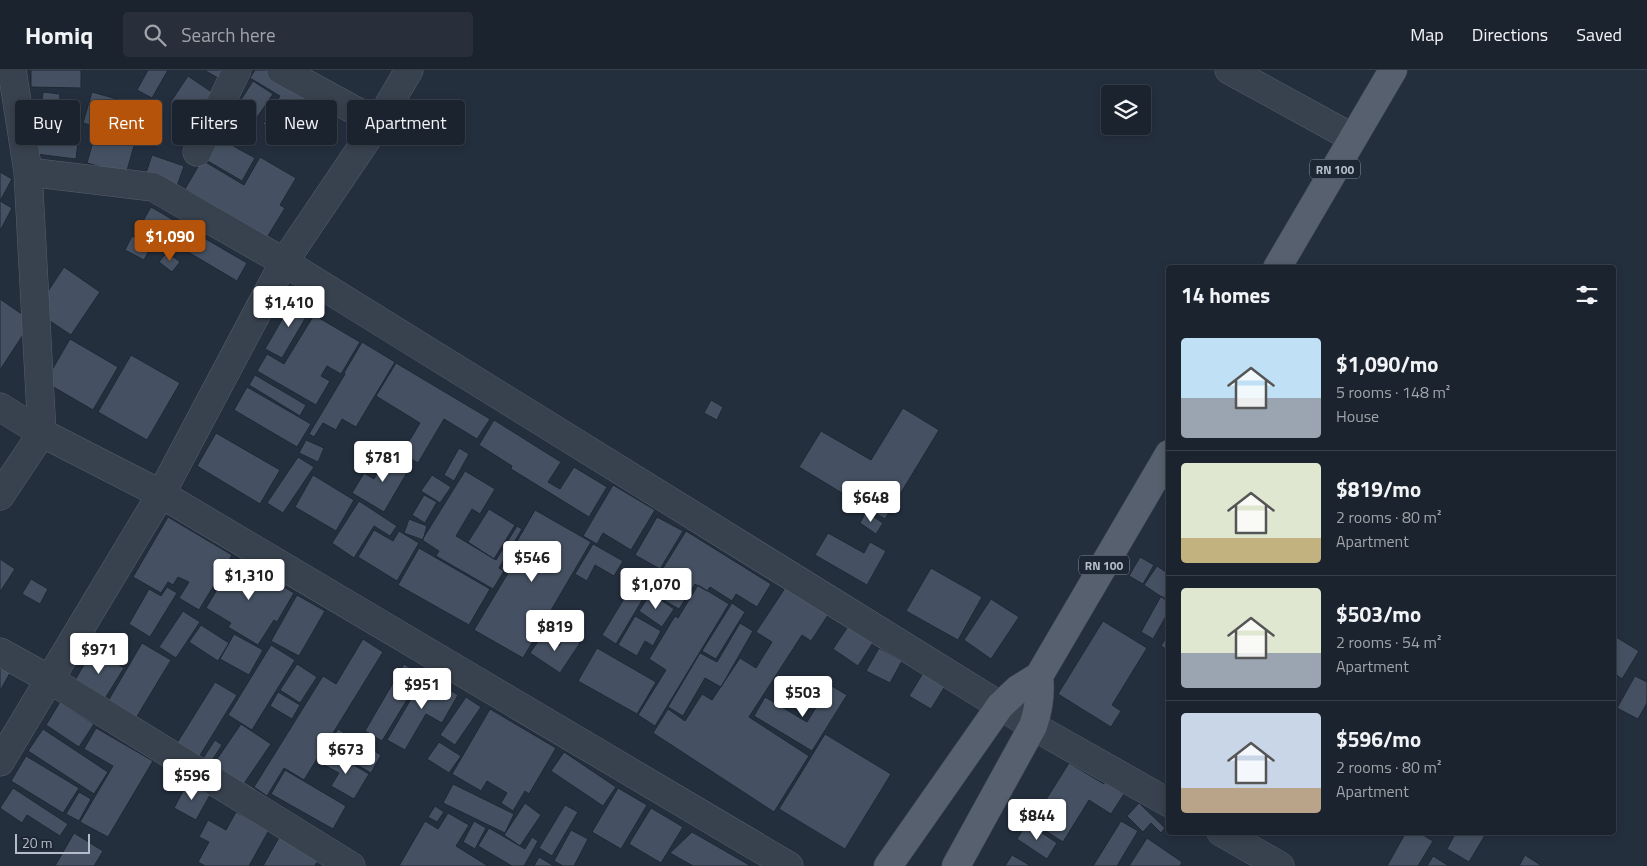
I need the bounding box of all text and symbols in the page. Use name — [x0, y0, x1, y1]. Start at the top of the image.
search box — [123, 12, 473, 57]
text: Homiq — [25, 17, 93, 53]
text: Search here — [181, 20, 275, 49]
icon: search — [141, 21, 169, 49]
text: Map — [1410, 21, 1444, 48]
text: Directions — [1472, 21, 1548, 48]
text: Saved — [1576, 21, 1622, 48]
map controls — [1101, 85, 1151, 135]
button: layers — [1101, 85, 1151, 135]
chip: Buy — [15, 100, 80, 145]
chip: Rent — [90, 100, 162, 145]
chip: Filters — [172, 100, 256, 145]
chip: New — [266, 100, 337, 145]
chip: Apartment — [347, 100, 465, 145]
road number: RN 100 — [1310, 160, 1360, 178]
pin: $1,090 — [129, 220, 211, 262]
text: $1,090 — [145, 224, 195, 248]
text: 14 homes — [1181, 279, 1270, 311]
icon: filters — [1573, 281, 1601, 309]
pin: $1,410 — [248, 286, 330, 328]
text: $1,410 — [264, 290, 314, 314]
text: $1,090/mo — [1336, 348, 1438, 380]
icon: home — [1221, 358, 1281, 418]
text: 5 rooms · 148 m² — [1336, 380, 1450, 404]
text: House — [1336, 404, 1379, 428]
pin: $781 — [353, 440, 413, 483]
text: $781 — [365, 445, 401, 469]
text: $819/mo — [1336, 473, 1421, 505]
pin: $648 — [841, 480, 901, 523]
icon: home — [1221, 483, 1281, 543]
text: $648 — [853, 485, 889, 509]
text: 2 rooms · 80 m² — [1336, 505, 1441, 529]
text: Apartment — [1336, 529, 1409, 553]
pin: $546 — [502, 540, 562, 583]
text: $546 — [514, 545, 550, 569]
road number: RN 100 — [1079, 556, 1129, 574]
pin: $1,310 — [208, 558, 290, 601]
text: $1,310 — [224, 563, 274, 587]
pin: $1,070 — [615, 568, 697, 610]
text: $1,070 — [631, 572, 681, 596]
text: $503/mo — [1336, 598, 1421, 630]
icon: home — [1221, 608, 1281, 668]
pin: $819 — [525, 610, 585, 652]
text: $819 — [537, 614, 573, 638]
text: 2 rooms · 54 m² — [1336, 630, 1441, 654]
pin: $971 — [69, 632, 129, 675]
text: $971 — [81, 637, 117, 661]
text: Apartment — [1336, 654, 1409, 678]
pin: $951 — [392, 668, 452, 710]
text: $951 — [404, 672, 440, 696]
pin: $503 — [773, 676, 833, 718]
text: $503 — [785, 680, 821, 704]
text: $596/mo — [1336, 723, 1421, 755]
pin: $673 — [316, 732, 376, 775]
icon: home — [1221, 733, 1281, 793]
text: $673 — [328, 737, 364, 761]
text: 2 rooms · 80 m² — [1336, 755, 1441, 779]
pin: $596 — [162, 758, 222, 801]
text: $596 — [174, 763, 210, 787]
text: Apartment — [1336, 779, 1409, 803]
pin: $844 — [1007, 798, 1067, 841]
text: $844 — [1019, 803, 1055, 827]
scale bar — [15, 831, 90, 854]
text: 20 m — [22, 832, 52, 853]

